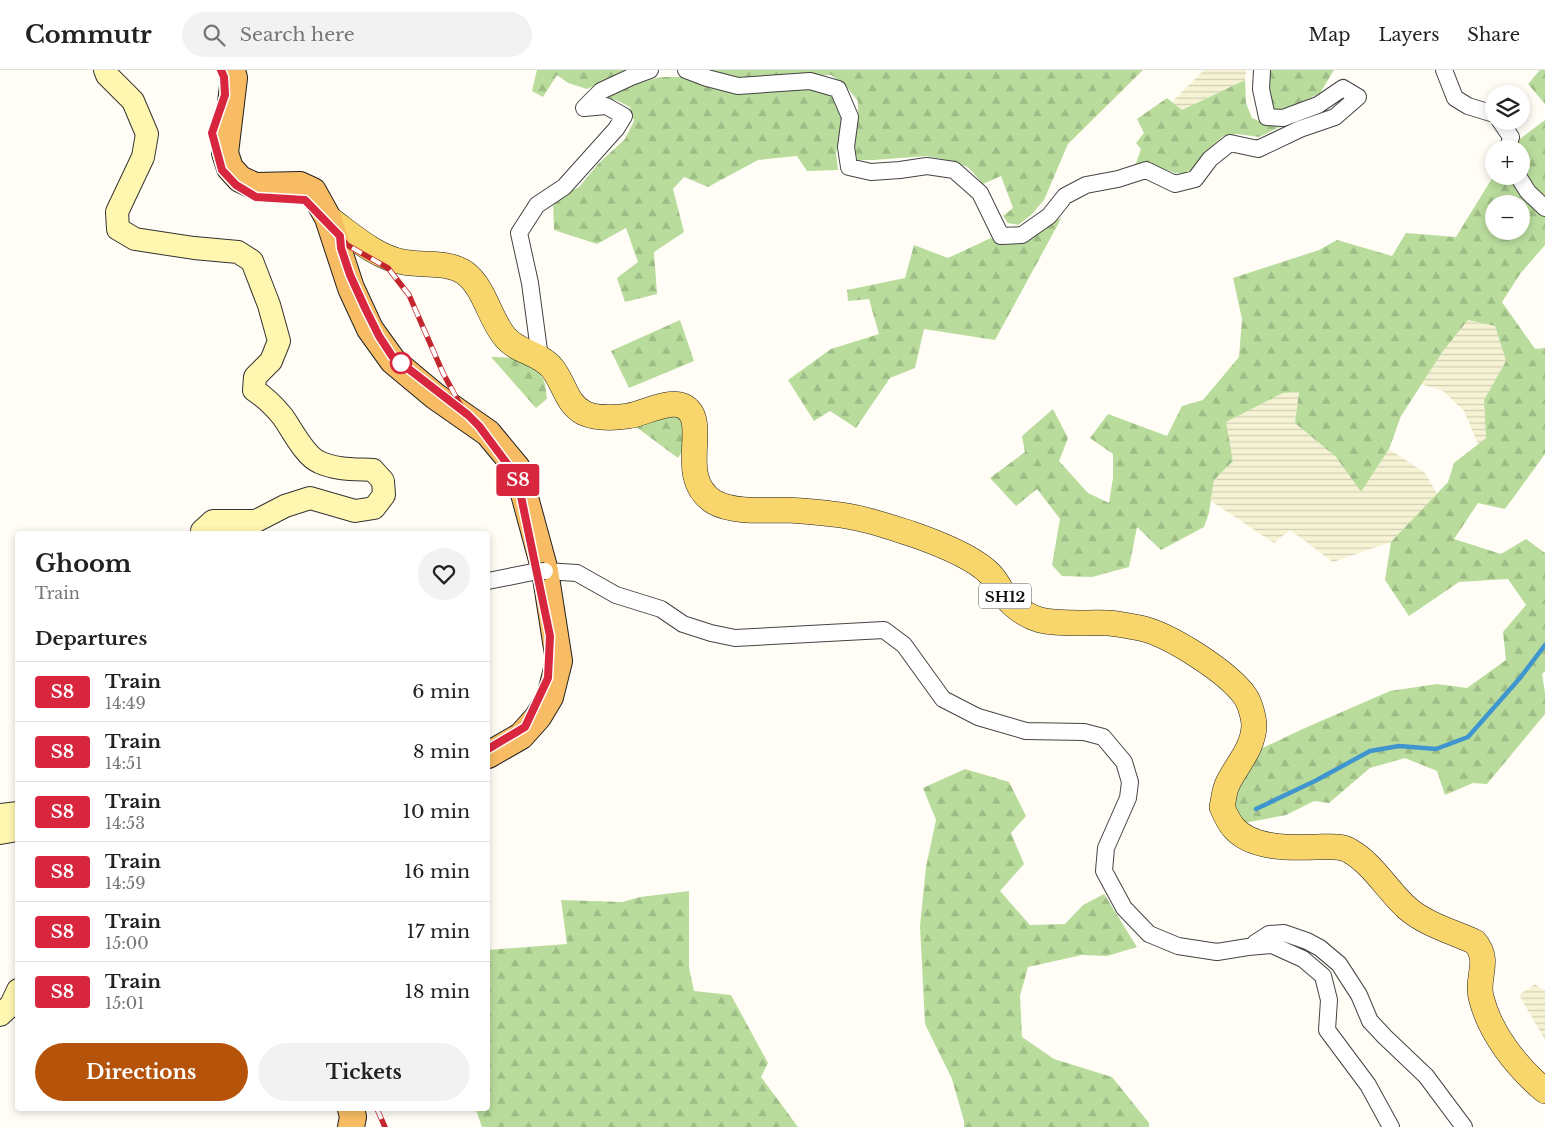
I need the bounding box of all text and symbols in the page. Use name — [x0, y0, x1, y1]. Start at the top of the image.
search box — [182, 12, 532, 57]
text: Commutr — [25, 20, 152, 49]
icon: search — [200, 21, 228, 49]
text: Search here — [240, 23, 355, 46]
text: Map — [1309, 24, 1350, 46]
text: Layers — [1378, 24, 1439, 46]
text: Share — [1467, 24, 1520, 46]
map controls — [1485, 85, 1530, 240]
button: layers — [1485, 85, 1530, 130]
button: + — [1485, 140, 1530, 185]
button: − — [1485, 195, 1530, 240]
unlabelled marker — [390, 352, 412, 374]
line badge: S8 — [496, 464, 540, 496]
text: S8 — [506, 469, 530, 491]
button: heart — [418, 548, 470, 600]
text: Ghoom — [35, 549, 131, 578]
text: Train — [35, 583, 80, 603]
road number: SH12 — [979, 584, 1031, 608]
text: Departures — [35, 627, 147, 650]
text: Train — [105, 670, 161, 693]
text: 6 min — [412, 680, 470, 703]
text: S8 — [51, 681, 74, 703]
text: 14:49 — [105, 693, 146, 713]
text: Train — [105, 730, 161, 753]
text: 8 min — [413, 740, 470, 763]
text: S8 — [51, 741, 74, 763]
text: 14:51 — [105, 753, 142, 773]
text: Train — [105, 790, 161, 813]
text: 10 min — [403, 800, 470, 823]
text: S8 — [51, 801, 74, 823]
text: 14:53 — [105, 813, 145, 833]
text: Train — [105, 850, 161, 873]
text: 16 min — [404, 860, 470, 883]
text: S8 — [51, 861, 74, 883]
text: 14:59 — [105, 873, 145, 893]
text: Train — [105, 910, 161, 933]
text: 17 min — [407, 920, 470, 943]
text: S8 — [51, 921, 74, 943]
text: 15:00 — [105, 933, 149, 953]
text: Train — [105, 970, 161, 993]
text: 18 min — [405, 980, 470, 1003]
text: S8 — [51, 981, 74, 1003]
text: 15:01 — [105, 993, 144, 1013]
button: Directions — [35, 1043, 248, 1101]
button: Tickets — [258, 1043, 470, 1101]

